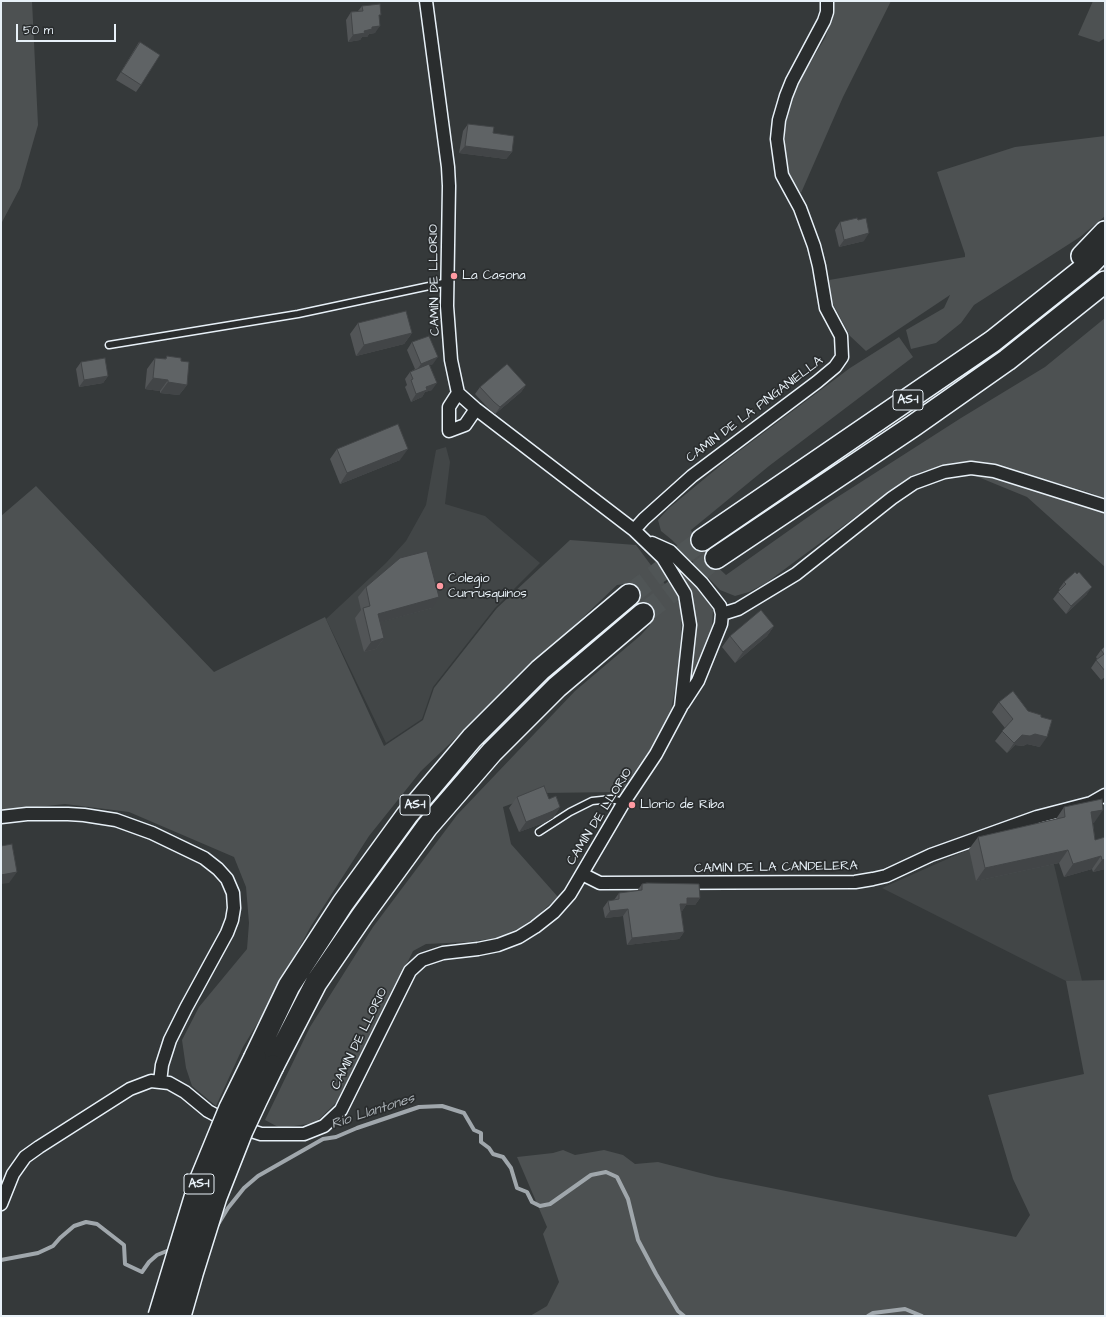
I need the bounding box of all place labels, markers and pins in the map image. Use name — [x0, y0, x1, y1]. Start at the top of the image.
place label: La Casona — [462, 268, 526, 284]
marker: La Casona — [449, 271, 459, 281]
place label: Colegio Currusquinos — [448, 571, 527, 602]
marker: Colegio Currusquinos — [435, 581, 445, 591]
place label: Llorio de Riba — [640, 797, 724, 813]
marker: Llorio de Riba — [627, 800, 637, 810]

